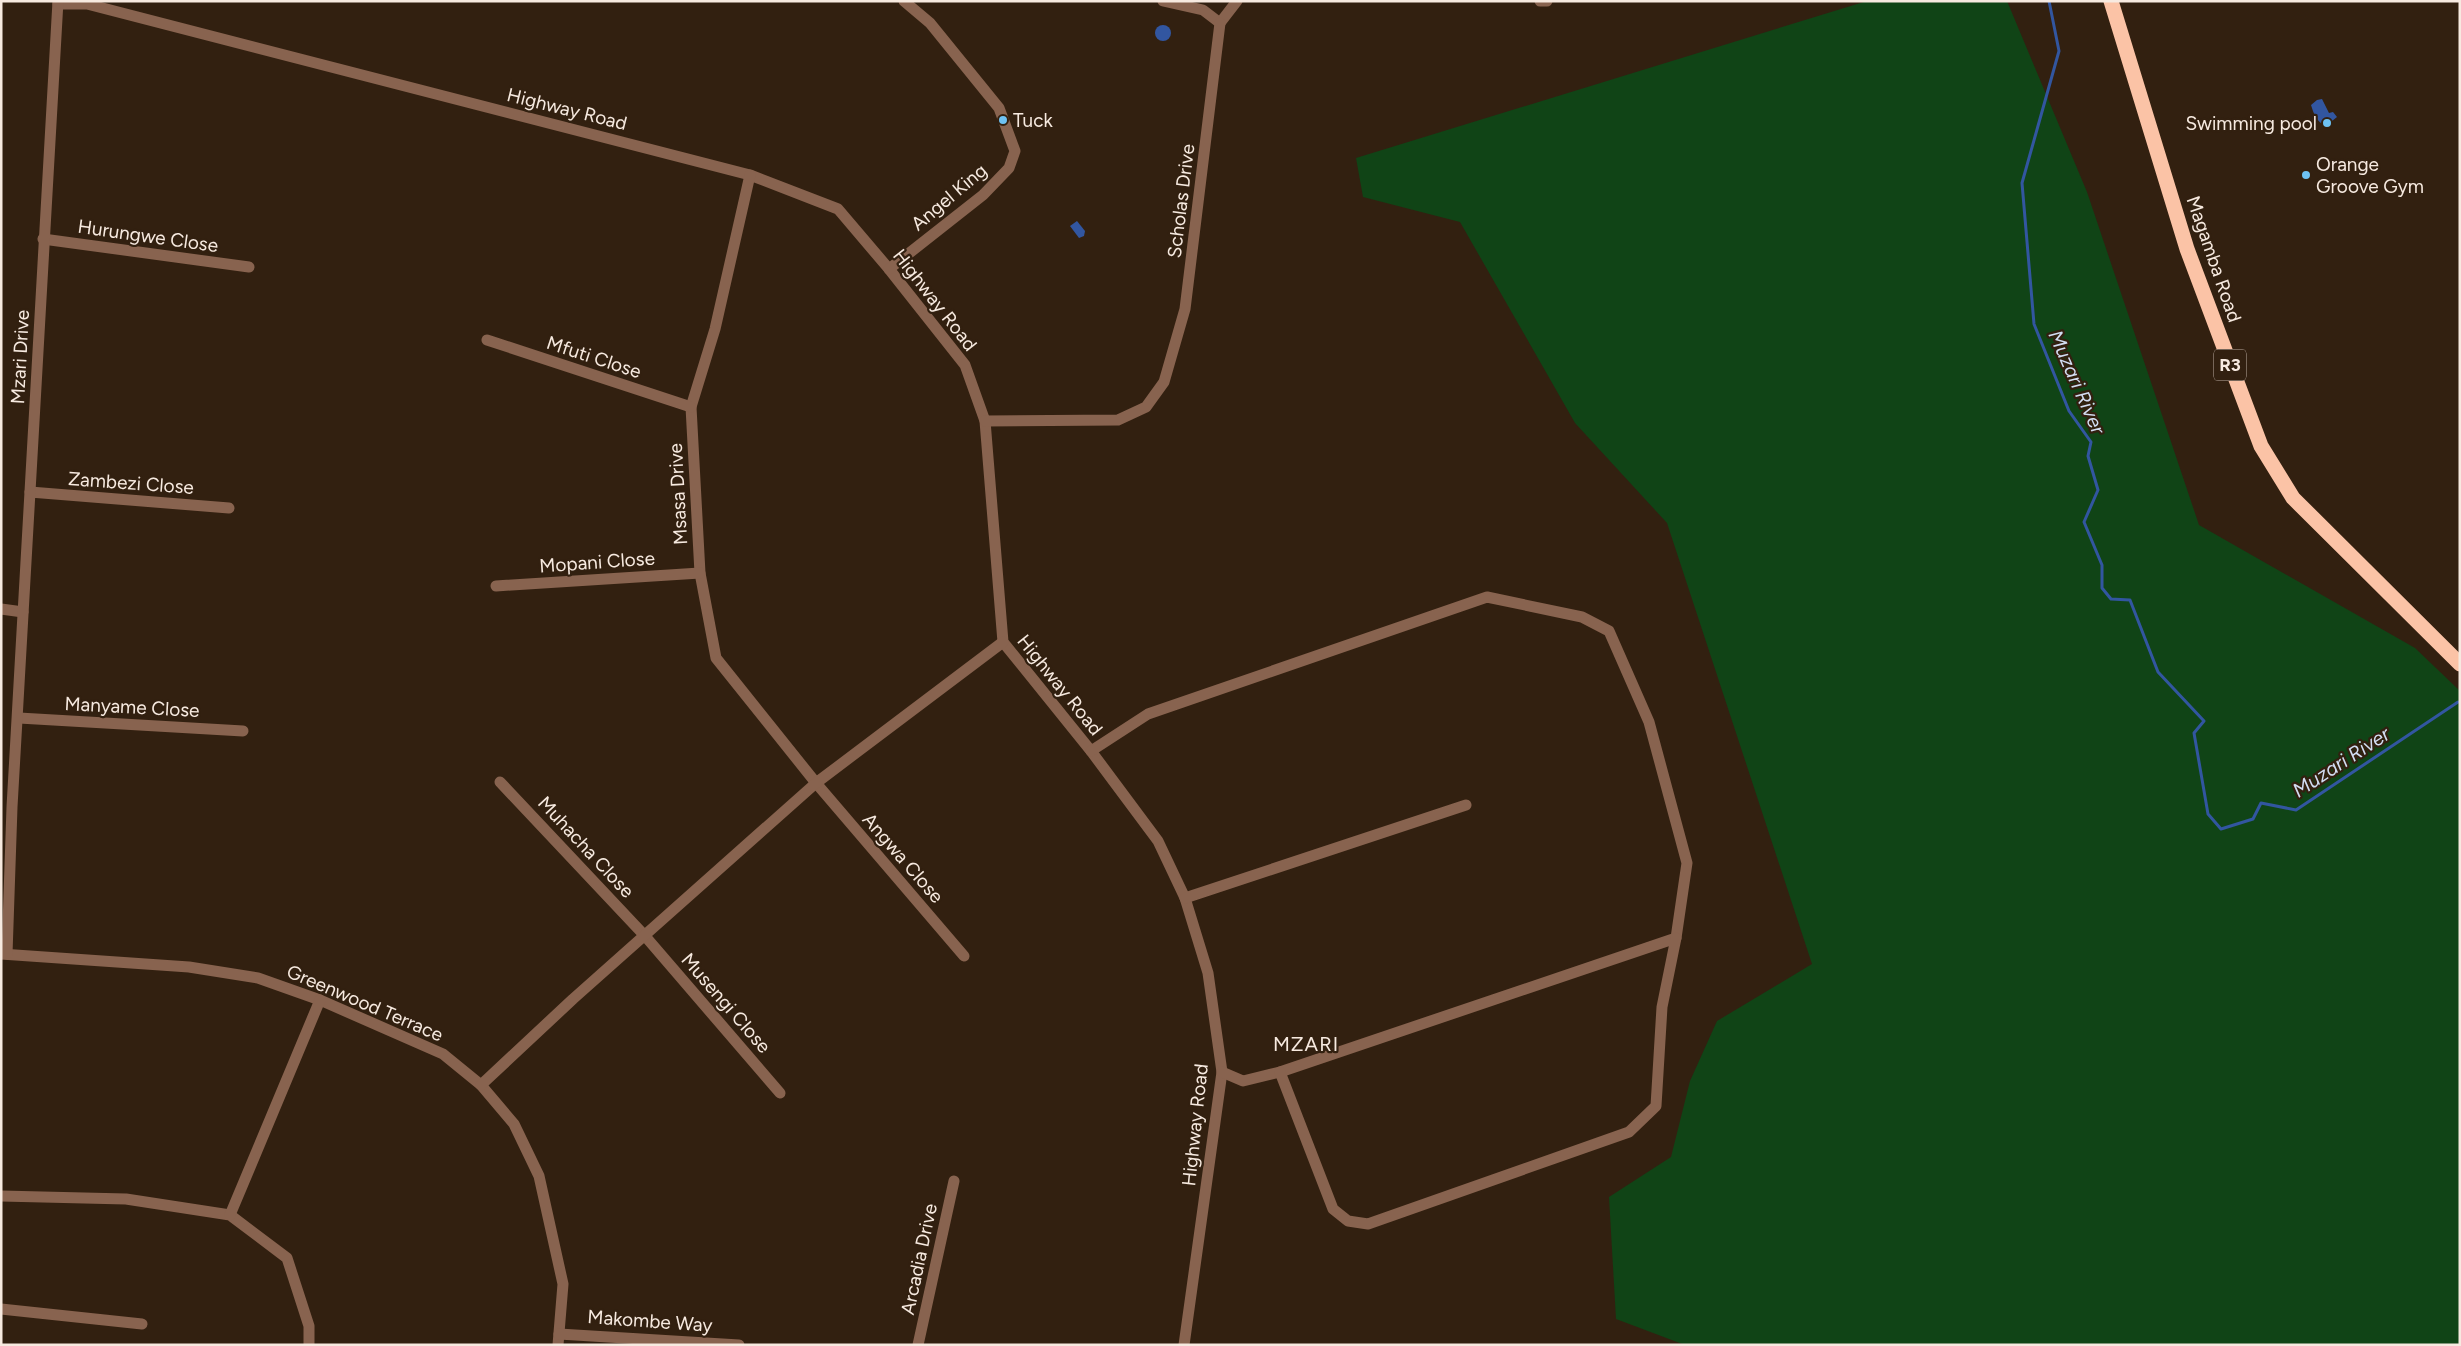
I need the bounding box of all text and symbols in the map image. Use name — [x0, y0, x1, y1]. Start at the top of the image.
street label: Highway Road — [505, 83, 629, 135]
place label: Tuck — [1013, 109, 1053, 132]
place label: Swimming pool — [2185, 112, 2317, 135]
marker: Tuck — [997, 114, 1009, 126]
marker: Swimming pool — [2321, 117, 2333, 129]
street label: Scholas Drive — [1163, 143, 1199, 259]
place label: Orange Groove Gym — [2316, 153, 2424, 198]
street label: Angel King — [907, 159, 991, 235]
marker: Orange Groove Gym — [2300, 169, 2312, 181]
street label: Magamba Road — [2182, 193, 2246, 325]
street label: Hurungwe Close — [76, 215, 220, 257]
street label: Highway Road — [888, 244, 982, 356]
street label: Mzari Drive — [6, 309, 34, 405]
water label: Muzari River — [2043, 326, 2111, 439]
street label: Mfuti Close — [544, 331, 644, 383]
road number: R3 — [2214, 350, 2246, 380]
street label: Msasa Drive — [664, 443, 692, 545]
street label: Zambezi Close — [67, 467, 195, 499]
street label: Mopani Close — [538, 546, 656, 578]
street label: Highway Road — [1012, 630, 1108, 740]
street label: Manyame Close — [64, 692, 200, 722]
water label: Muzari River — [2288, 721, 2395, 802]
street label: Muhacha Close — [533, 791, 639, 903]
street label: Angwa Close — [858, 808, 948, 908]
street label: Musengi Close — [676, 948, 776, 1058]
street label: Greenwood Terrace — [283, 960, 447, 1046]
district label: MZARI — [1273, 1032, 1339, 1056]
street label: Highway Road — [1177, 1063, 1213, 1187]
street label: Arcadia Drive — [896, 1201, 942, 1317]
street label: Makombe Way — [587, 1305, 713, 1337]

